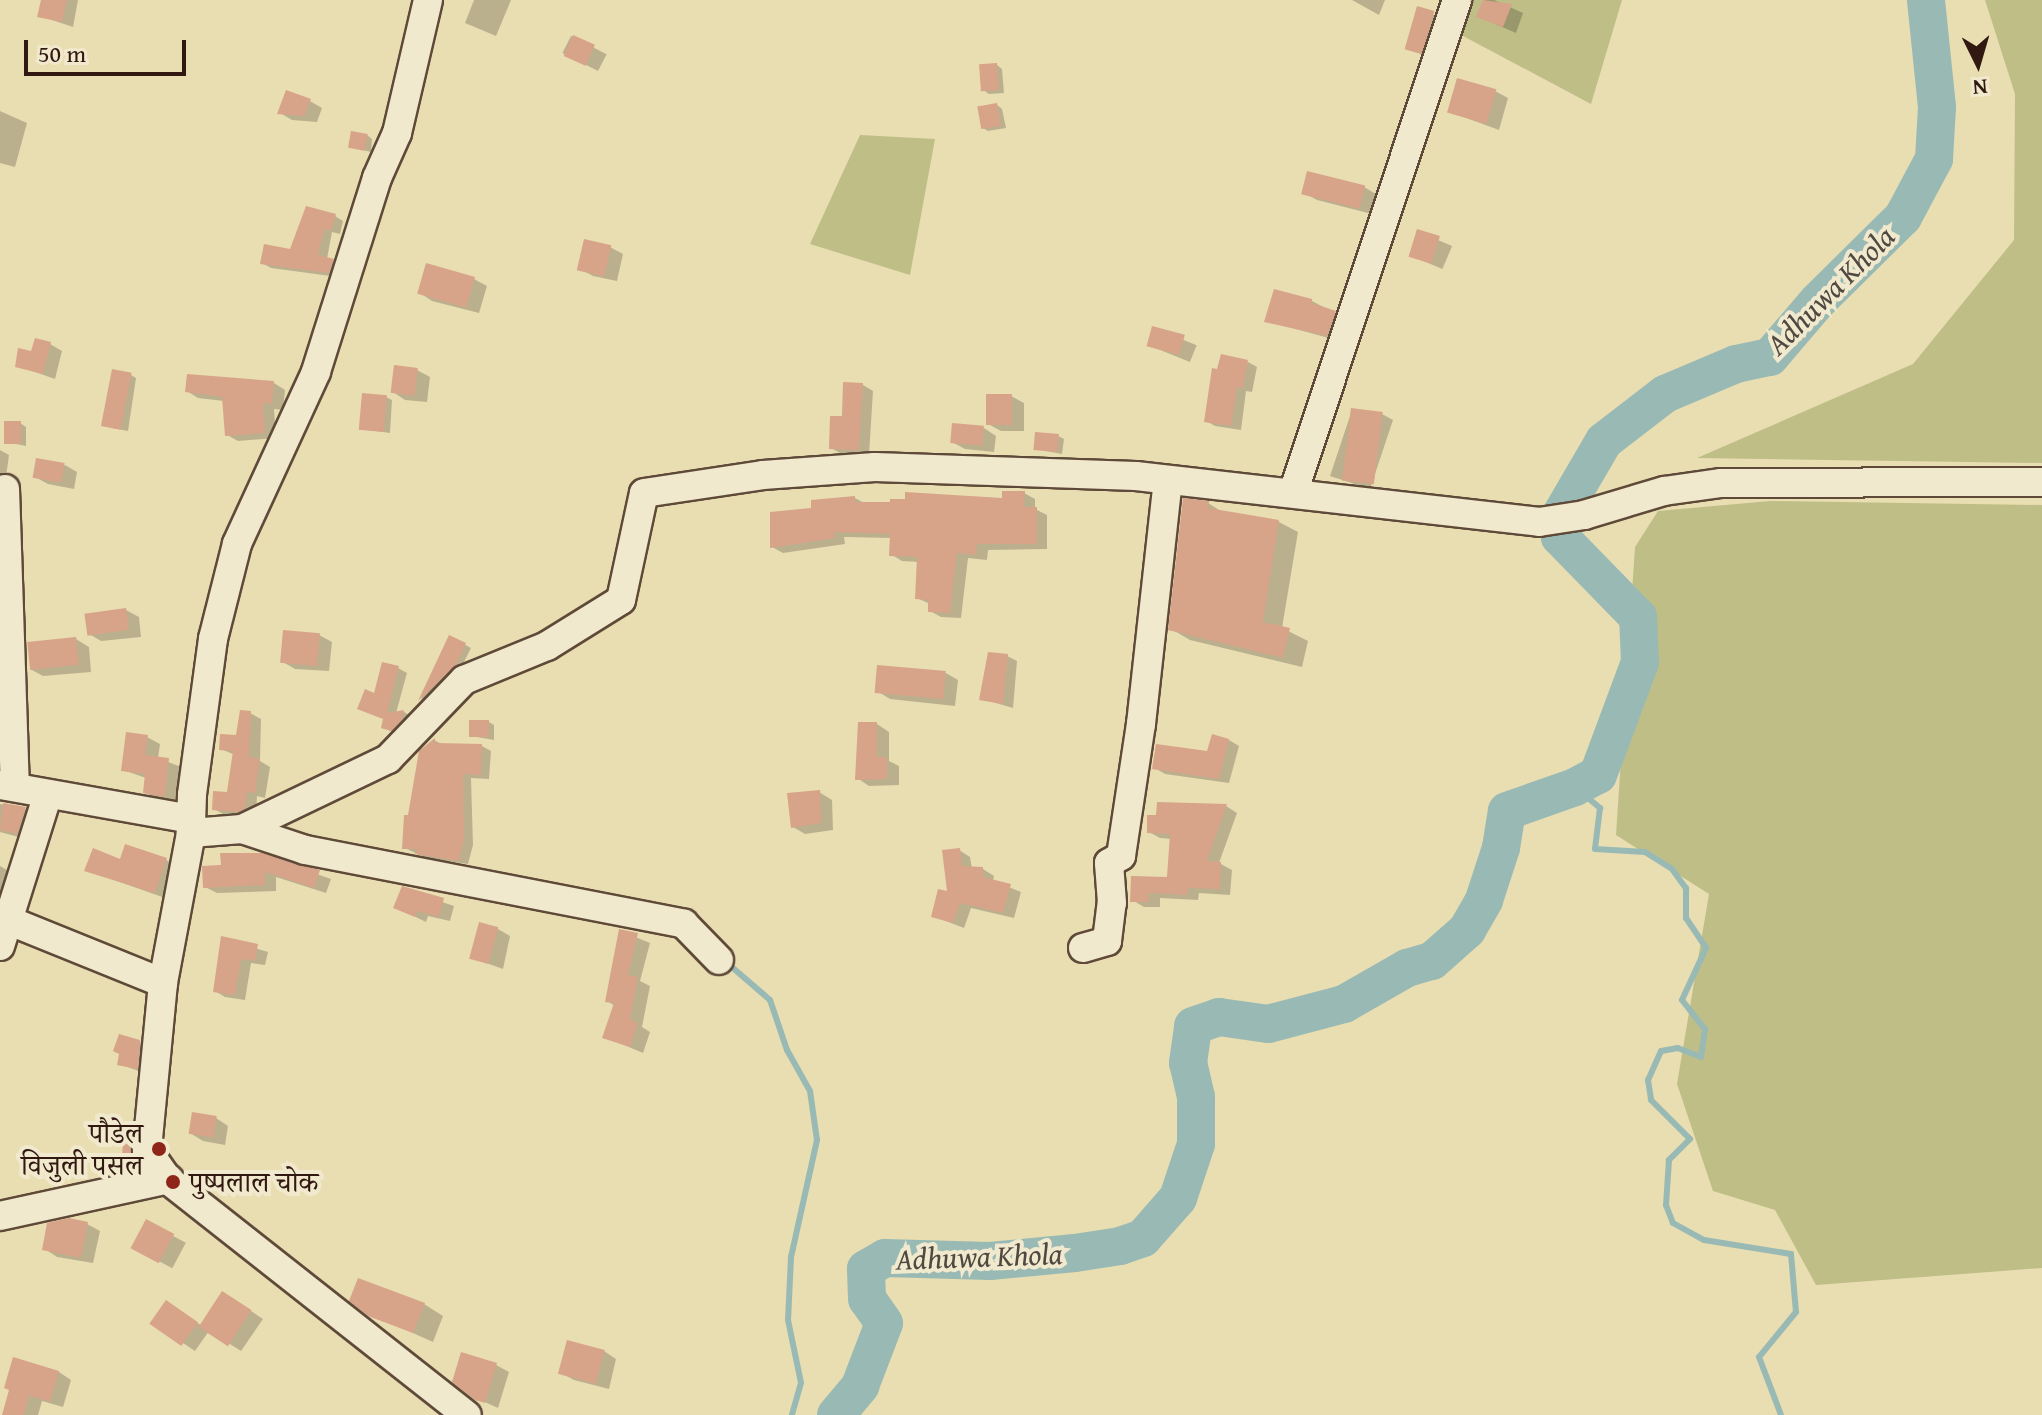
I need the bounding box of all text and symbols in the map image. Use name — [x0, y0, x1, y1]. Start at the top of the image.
scale bar — [28, 24, 190, 74]
north arrow — [1938, 24, 2018, 104]
text: 50 m — [38, 36, 86, 71]
text: N — [1971, 71, 1989, 104]
water label: Adhuwa Khola — [1758, 218, 1902, 362]
place label: पौडेल विजुली पसल — [21, 1116, 143, 1182]
marker: पौडेल विजुली पसल — [150, 1140, 168, 1158]
place label: पुष्पलाल चोक — [189, 1165, 318, 1199]
marker: पुष्पलाल चोक — [164, 1173, 182, 1191]
water label: Adhuwa Khola — [895, 1235, 1063, 1277]

